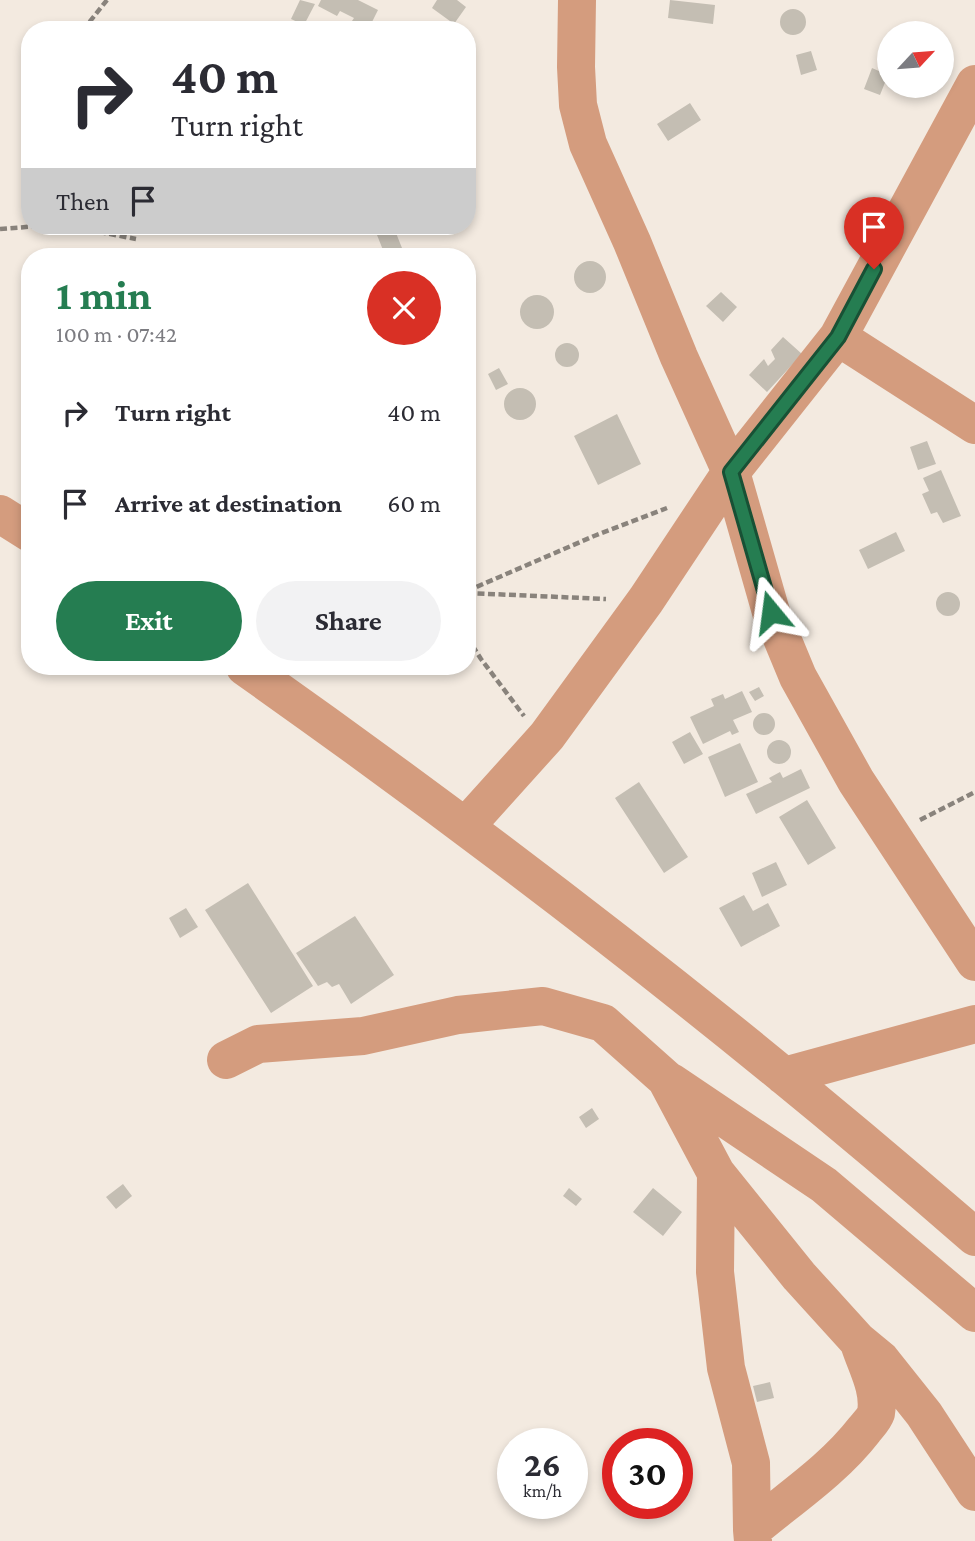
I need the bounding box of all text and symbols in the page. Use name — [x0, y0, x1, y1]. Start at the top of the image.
north arrow — [877, 21, 954, 98]
map controls — [877, 21, 954, 98]
icon: right — [56, 49, 147, 140]
text: 40 m — [171, 49, 278, 104]
text: Turn right — [171, 107, 303, 143]
icon: arrive — [124, 182, 162, 220]
text: Then — [56, 187, 110, 216]
pin — [844, 197, 904, 269]
icon: arrive — [855, 208, 893, 246]
text: 1 min — [56, 271, 152, 318]
button: close — [367, 271, 441, 345]
text: 100 m · 07:42 — [56, 321, 177, 347]
icon: right — [56, 394, 94, 432]
text: Turn right — [115, 398, 231, 427]
text: 40 m — [387, 398, 441, 427]
icon: arrive — [56, 485, 94, 523]
text: Arrive at destination — [115, 489, 342, 518]
text: 60 m — [387, 489, 441, 518]
position arrow — [734, 575, 808, 649]
button: Exit — [56, 581, 242, 661]
button: Share — [256, 581, 441, 661]
speed limit sign: 30 — [602, 1428, 693, 1519]
text: 26 — [524, 1445, 561, 1484]
text: km/h — [523, 1481, 562, 1501]

